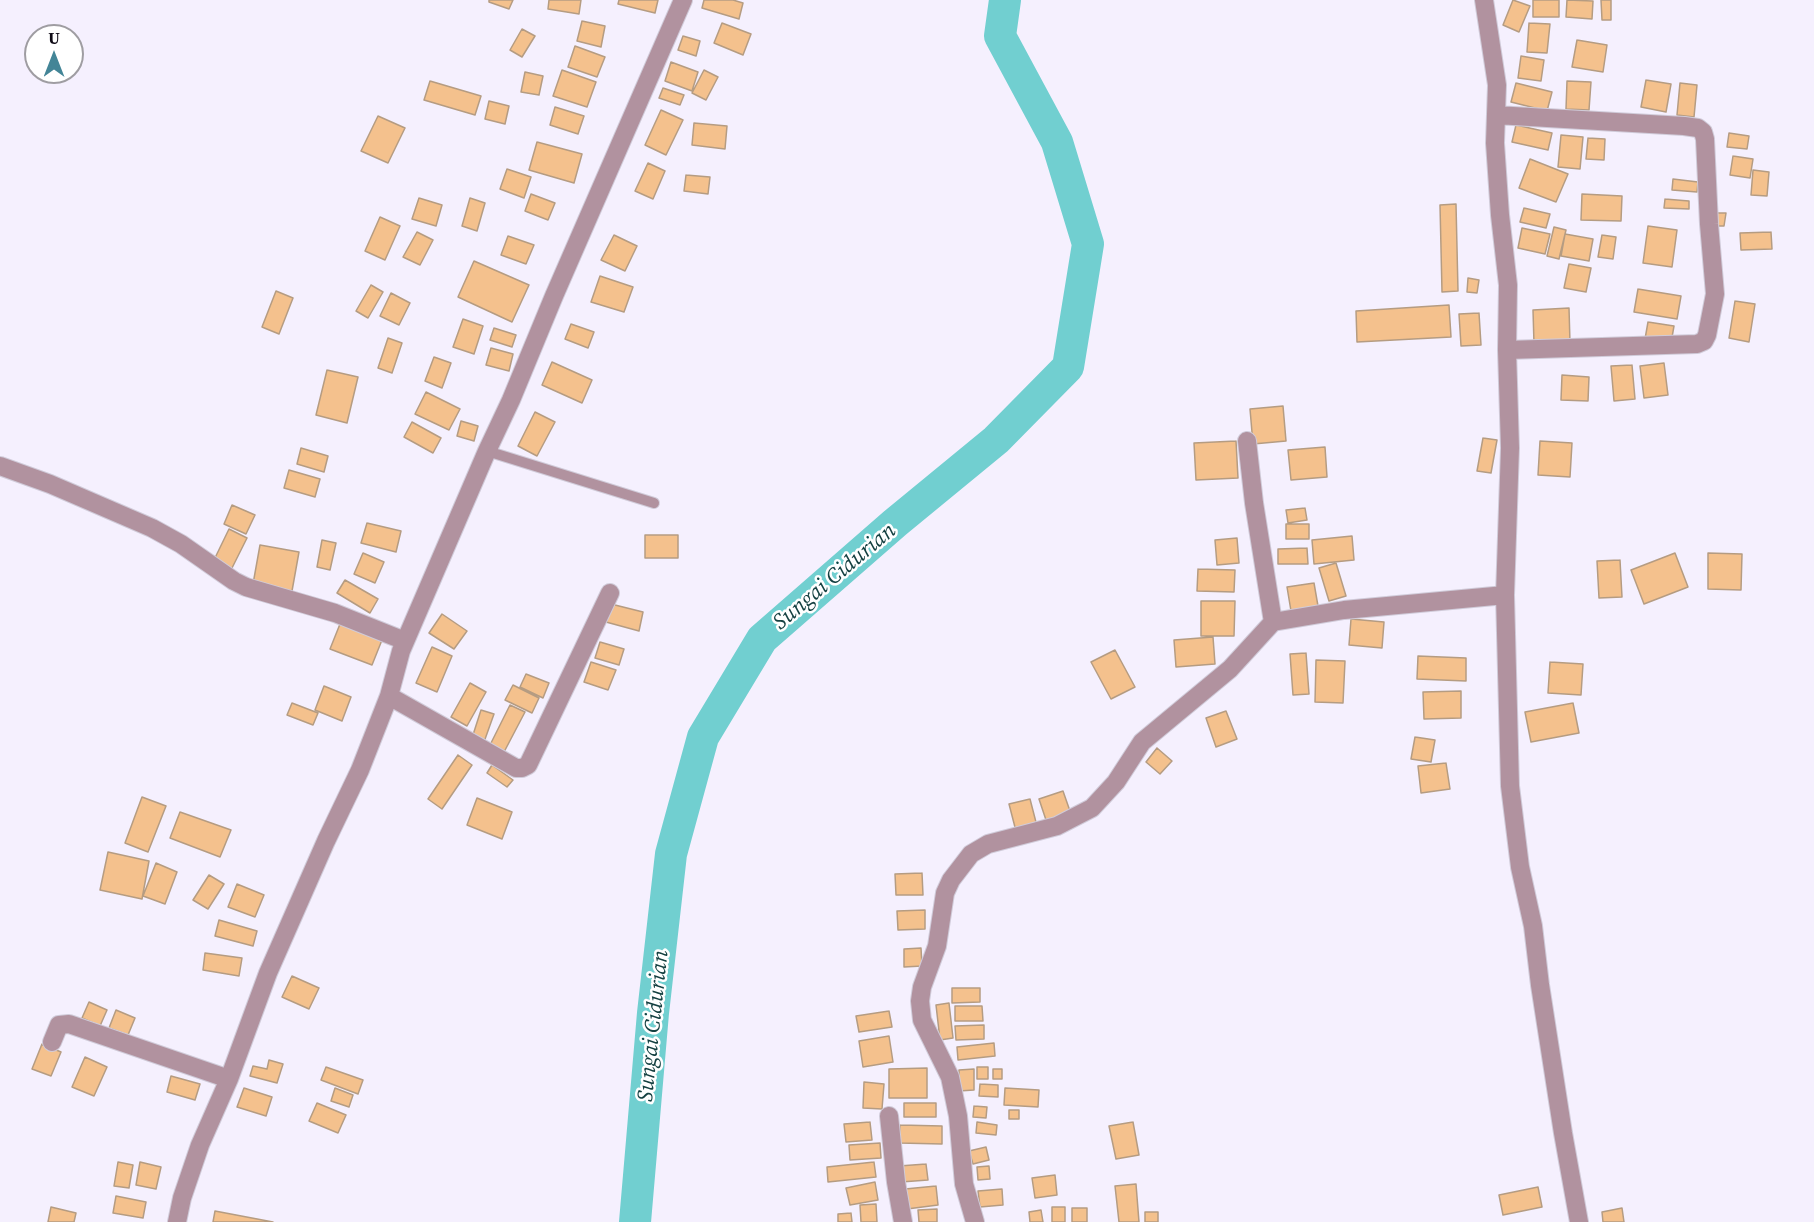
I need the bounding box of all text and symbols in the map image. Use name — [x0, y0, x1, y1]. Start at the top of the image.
north arrow — [24, 24, 84, 84]
text: U — [48, 27, 60, 49]
water label: Sungai Cidurian — [768, 518, 902, 636]
water label: Sungai Cidurian — [633, 949, 675, 1103]

